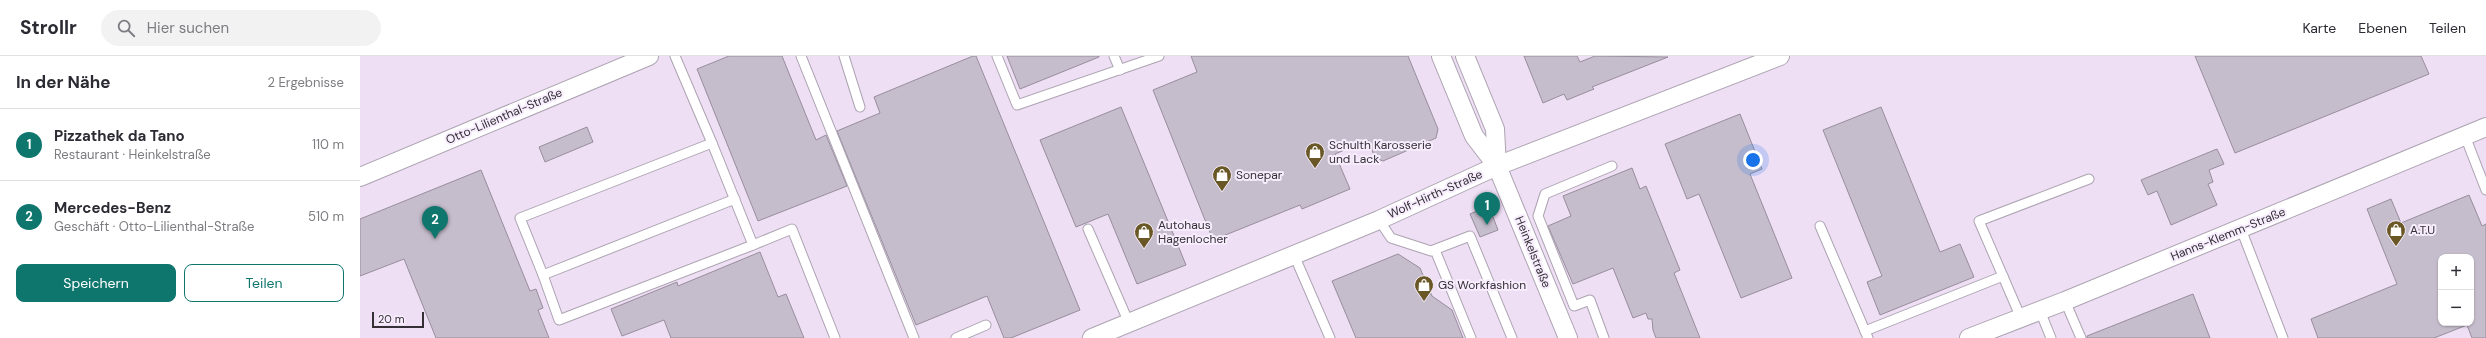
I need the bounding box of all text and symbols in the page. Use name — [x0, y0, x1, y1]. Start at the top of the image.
search box — [101, 10, 381, 46]
text: Strollr — [20, 15, 77, 40]
icon: search — [115, 17, 137, 39]
text: Hier suchen — [147, 18, 229, 38]
text: Karte — [2302, 19, 2336, 37]
text: Ebenen — [2358, 19, 2407, 37]
text: Teilen — [2429, 19, 2466, 37]
text: In der Nähe — [16, 71, 111, 93]
text: 2 Ergebnisse — [268, 74, 344, 91]
street label: Otto-Lilienthal-Straße — [443, 84, 565, 148]
text: Pizzathek da Tano — [54, 126, 185, 146]
text: 1 — [27, 136, 31, 153]
text: 110 m — [312, 136, 344, 153]
place label: Schulth Karosserie und Lack — [1329, 137, 1432, 167]
shop icon: Schulth Karosserie und Lack — [1304, 141, 1326, 169]
text: Restaurant · Heinkelstraße — [54, 146, 211, 163]
your location — [1743, 150, 1763, 170]
shop icon: Sonepar — [1211, 164, 1233, 192]
street label: Wolf-Hirth-Straße — [1385, 166, 1485, 222]
place label: Sonepar — [1236, 167, 1283, 183]
pin: 1 — [1474, 192, 1500, 225]
text: Mercedes-Benz — [54, 198, 171, 218]
street label: Hanns-Klemm-Straße — [2168, 204, 2288, 264]
pin: 2 — [422, 206, 448, 239]
text: 2 — [25, 208, 33, 225]
text: 510 m — [308, 208, 344, 225]
street label: Heinkelstraße — [1511, 214, 1555, 290]
place label: Autohaus Hagenlocher — [1158, 217, 1228, 247]
text: Geschäft · Otto-Lilienthal-Straße — [54, 218, 254, 235]
shop icon: A.T.U — [2385, 219, 2407, 247]
shop icon: Autohaus Hagenlocher — [1133, 221, 1155, 249]
place label: A.T.U — [2410, 222, 2435, 238]
map controls — [2438, 254, 2474, 326]
button: + — [2438, 254, 2474, 290]
button: Speichern — [16, 264, 176, 302]
button: Teilen — [184, 264, 344, 302]
shop icon: GS Workfashion — [1413, 274, 1435, 302]
place label: GS Workfashion — [1438, 277, 1526, 293]
button: − — [2438, 290, 2474, 326]
scale bar — [372, 310, 424, 329]
text: 20 m — [378, 312, 404, 326]

